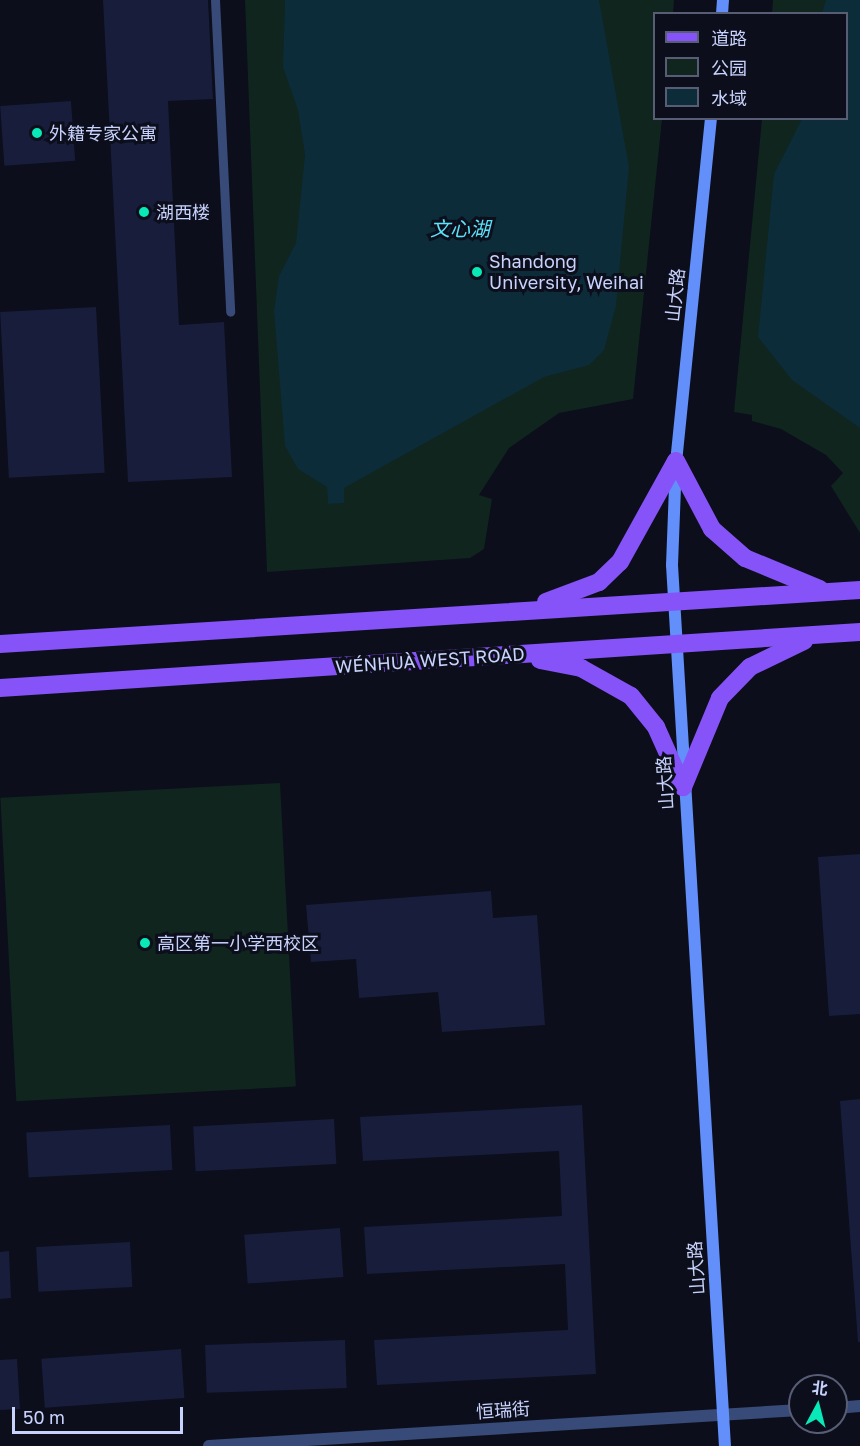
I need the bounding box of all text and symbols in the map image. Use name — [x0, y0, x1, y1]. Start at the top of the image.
legend — [653, 12, 848, 120]
text: 道路 — [711, 27, 747, 49]
text: 公园 — [711, 57, 747, 79]
text: 水域 — [711, 87, 747, 109]
place label: 外籍专家公寓 — [49, 122, 157, 144]
marker: 外籍专家公寓 — [30, 126, 44, 140]
place label: 湖西楼 — [156, 201, 210, 223]
marker: 湖西楼 — [137, 205, 151, 219]
water label: 文心湖 — [430, 216, 490, 240]
place label: Shandong University, Weihai — [489, 251, 644, 294]
marker: Shandong University, Weihai — [470, 265, 484, 279]
street label: 山大路 — [661, 267, 689, 323]
street label: WÉNHUÀ WEST ROAD — [335, 643, 525, 677]
street label: 山大路 — [652, 755, 678, 811]
place label: 高区第一小学西校区 — [157, 932, 319, 954]
marker: 高区第一小学西校区 — [138, 936, 152, 950]
street label: 山大路 — [683, 1240, 709, 1296]
north arrow — [788, 1374, 848, 1434]
text: 北 — [811, 1377, 829, 1399]
scale bar — [15, 1395, 186, 1433]
street label: 恒瑞街 — [475, 1397, 531, 1423]
text: 50 m — [23, 1406, 65, 1428]

